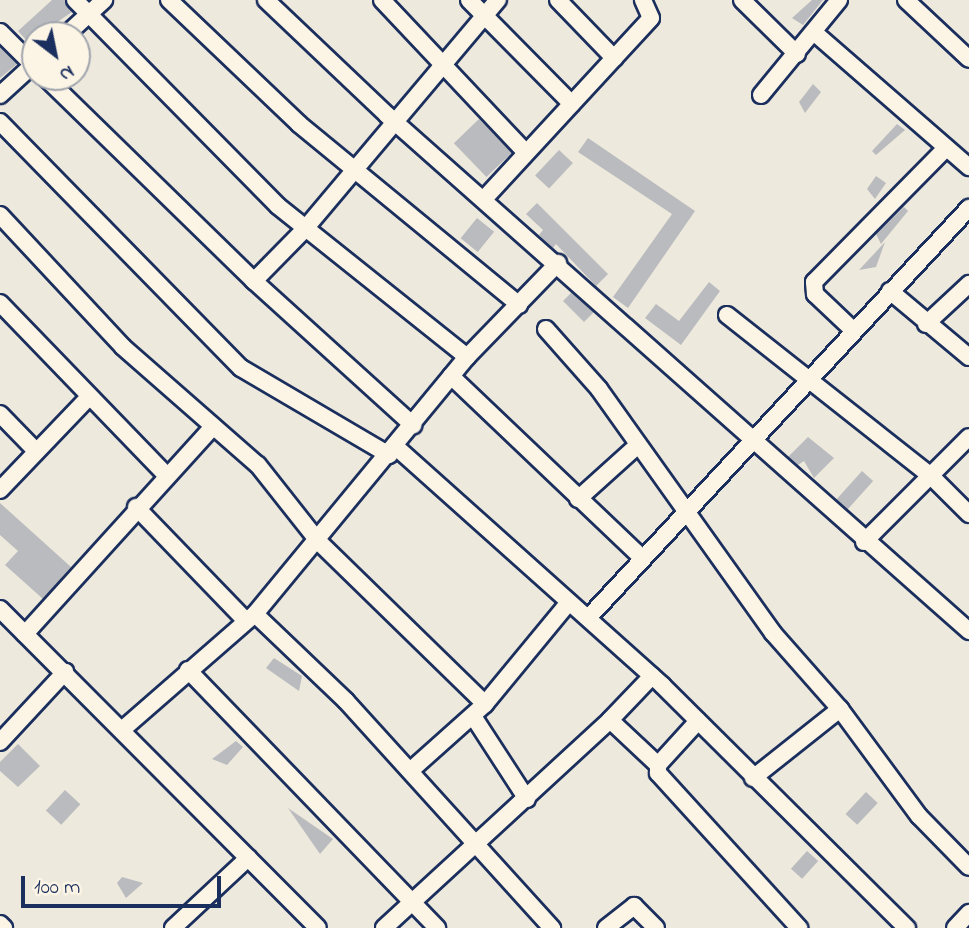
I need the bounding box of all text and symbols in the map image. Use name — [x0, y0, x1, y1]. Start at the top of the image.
north arrow — [21, 21, 91, 91]
text: N — [54, 58, 79, 87]
scale bar — [24, 862, 224, 906]
text: 100 m — [34, 873, 80, 903]

